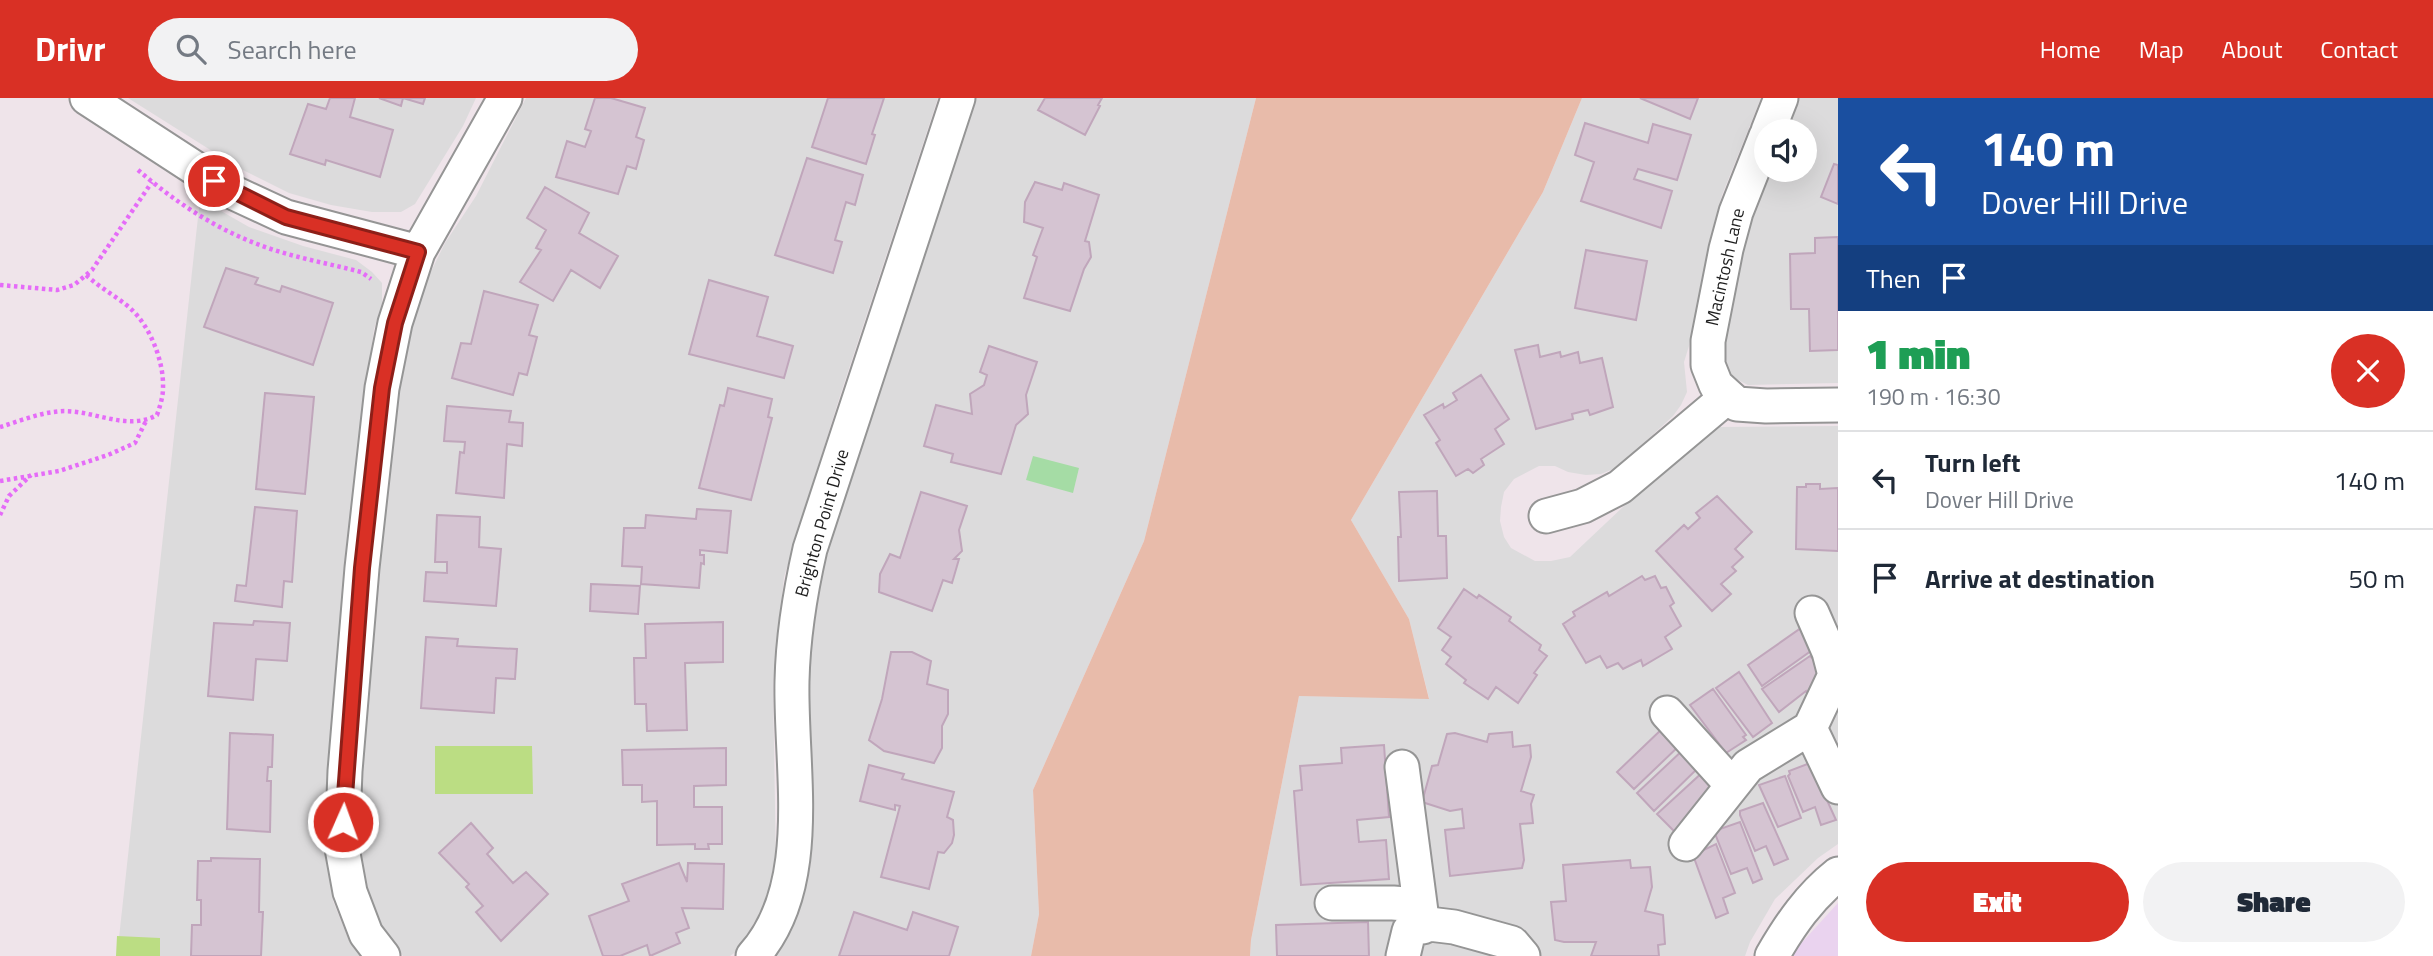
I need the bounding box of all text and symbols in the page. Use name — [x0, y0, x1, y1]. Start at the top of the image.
search box — [148, 18, 638, 81]
text: Drivr — [35, 24, 106, 74]
icon: search — [172, 30, 210, 68]
text: Search here — [228, 30, 357, 69]
text: Home — [2040, 31, 2101, 67]
text: Map — [2139, 31, 2184, 67]
text: About — [2222, 31, 2282, 67]
text: Contact — [2320, 31, 2398, 67]
text: 140 m — [1981, 110, 2115, 185]
map controls — [1754, 119, 1817, 182]
button: sound — [1754, 119, 1817, 182]
icon: left — [1866, 126, 1957, 217]
pin — [184, 151, 244, 211]
icon: arrive — [195, 162, 233, 200]
text: Dover Hill Drive — [1981, 178, 2188, 226]
street label: Macintosh Lane — [1698, 206, 1751, 328]
text: Then — [1866, 259, 1921, 298]
icon: arrive — [1935, 259, 1973, 297]
text: 1 min — [1866, 321, 1970, 385]
button: close — [2331, 334, 2405, 408]
text: 190 m · 16:30 — [1866, 379, 2001, 414]
text: Turn left — [1925, 443, 2020, 482]
street label: Brighton Point Drive — [787, 446, 856, 600]
icon: left — [1866, 461, 1904, 499]
text: 140 m — [2334, 461, 2405, 500]
text: Dover Hill Drive — [1925, 482, 2074, 517]
icon: arrive — [1866, 559, 1904, 597]
text: Arrive at destination — [1925, 559, 2155, 598]
text: 50 m — [2348, 559, 2405, 598]
position arrow — [306, 785, 380, 859]
button: Exit — [1866, 862, 2129, 942]
button: Share — [2143, 862, 2405, 942]

